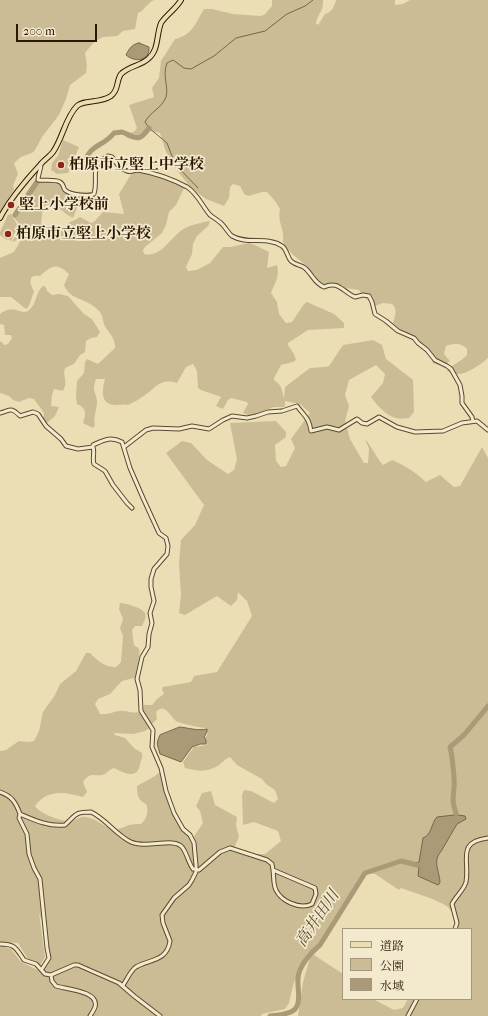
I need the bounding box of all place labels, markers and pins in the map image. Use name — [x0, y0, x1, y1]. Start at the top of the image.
place label: 柏原市立堅上中学校 — [69, 156, 204, 174]
marker: 柏原市立堅上中学校 — [56, 160, 66, 170]
place label: 堅上小学校前 — [19, 196, 109, 214]
marker: 堅上小学校前 — [6, 200, 16, 210]
place label: 柏原市立堅上小学校 — [16, 225, 151, 243]
marker: 柏原市立堅上小学校 — [3, 229, 13, 239]

